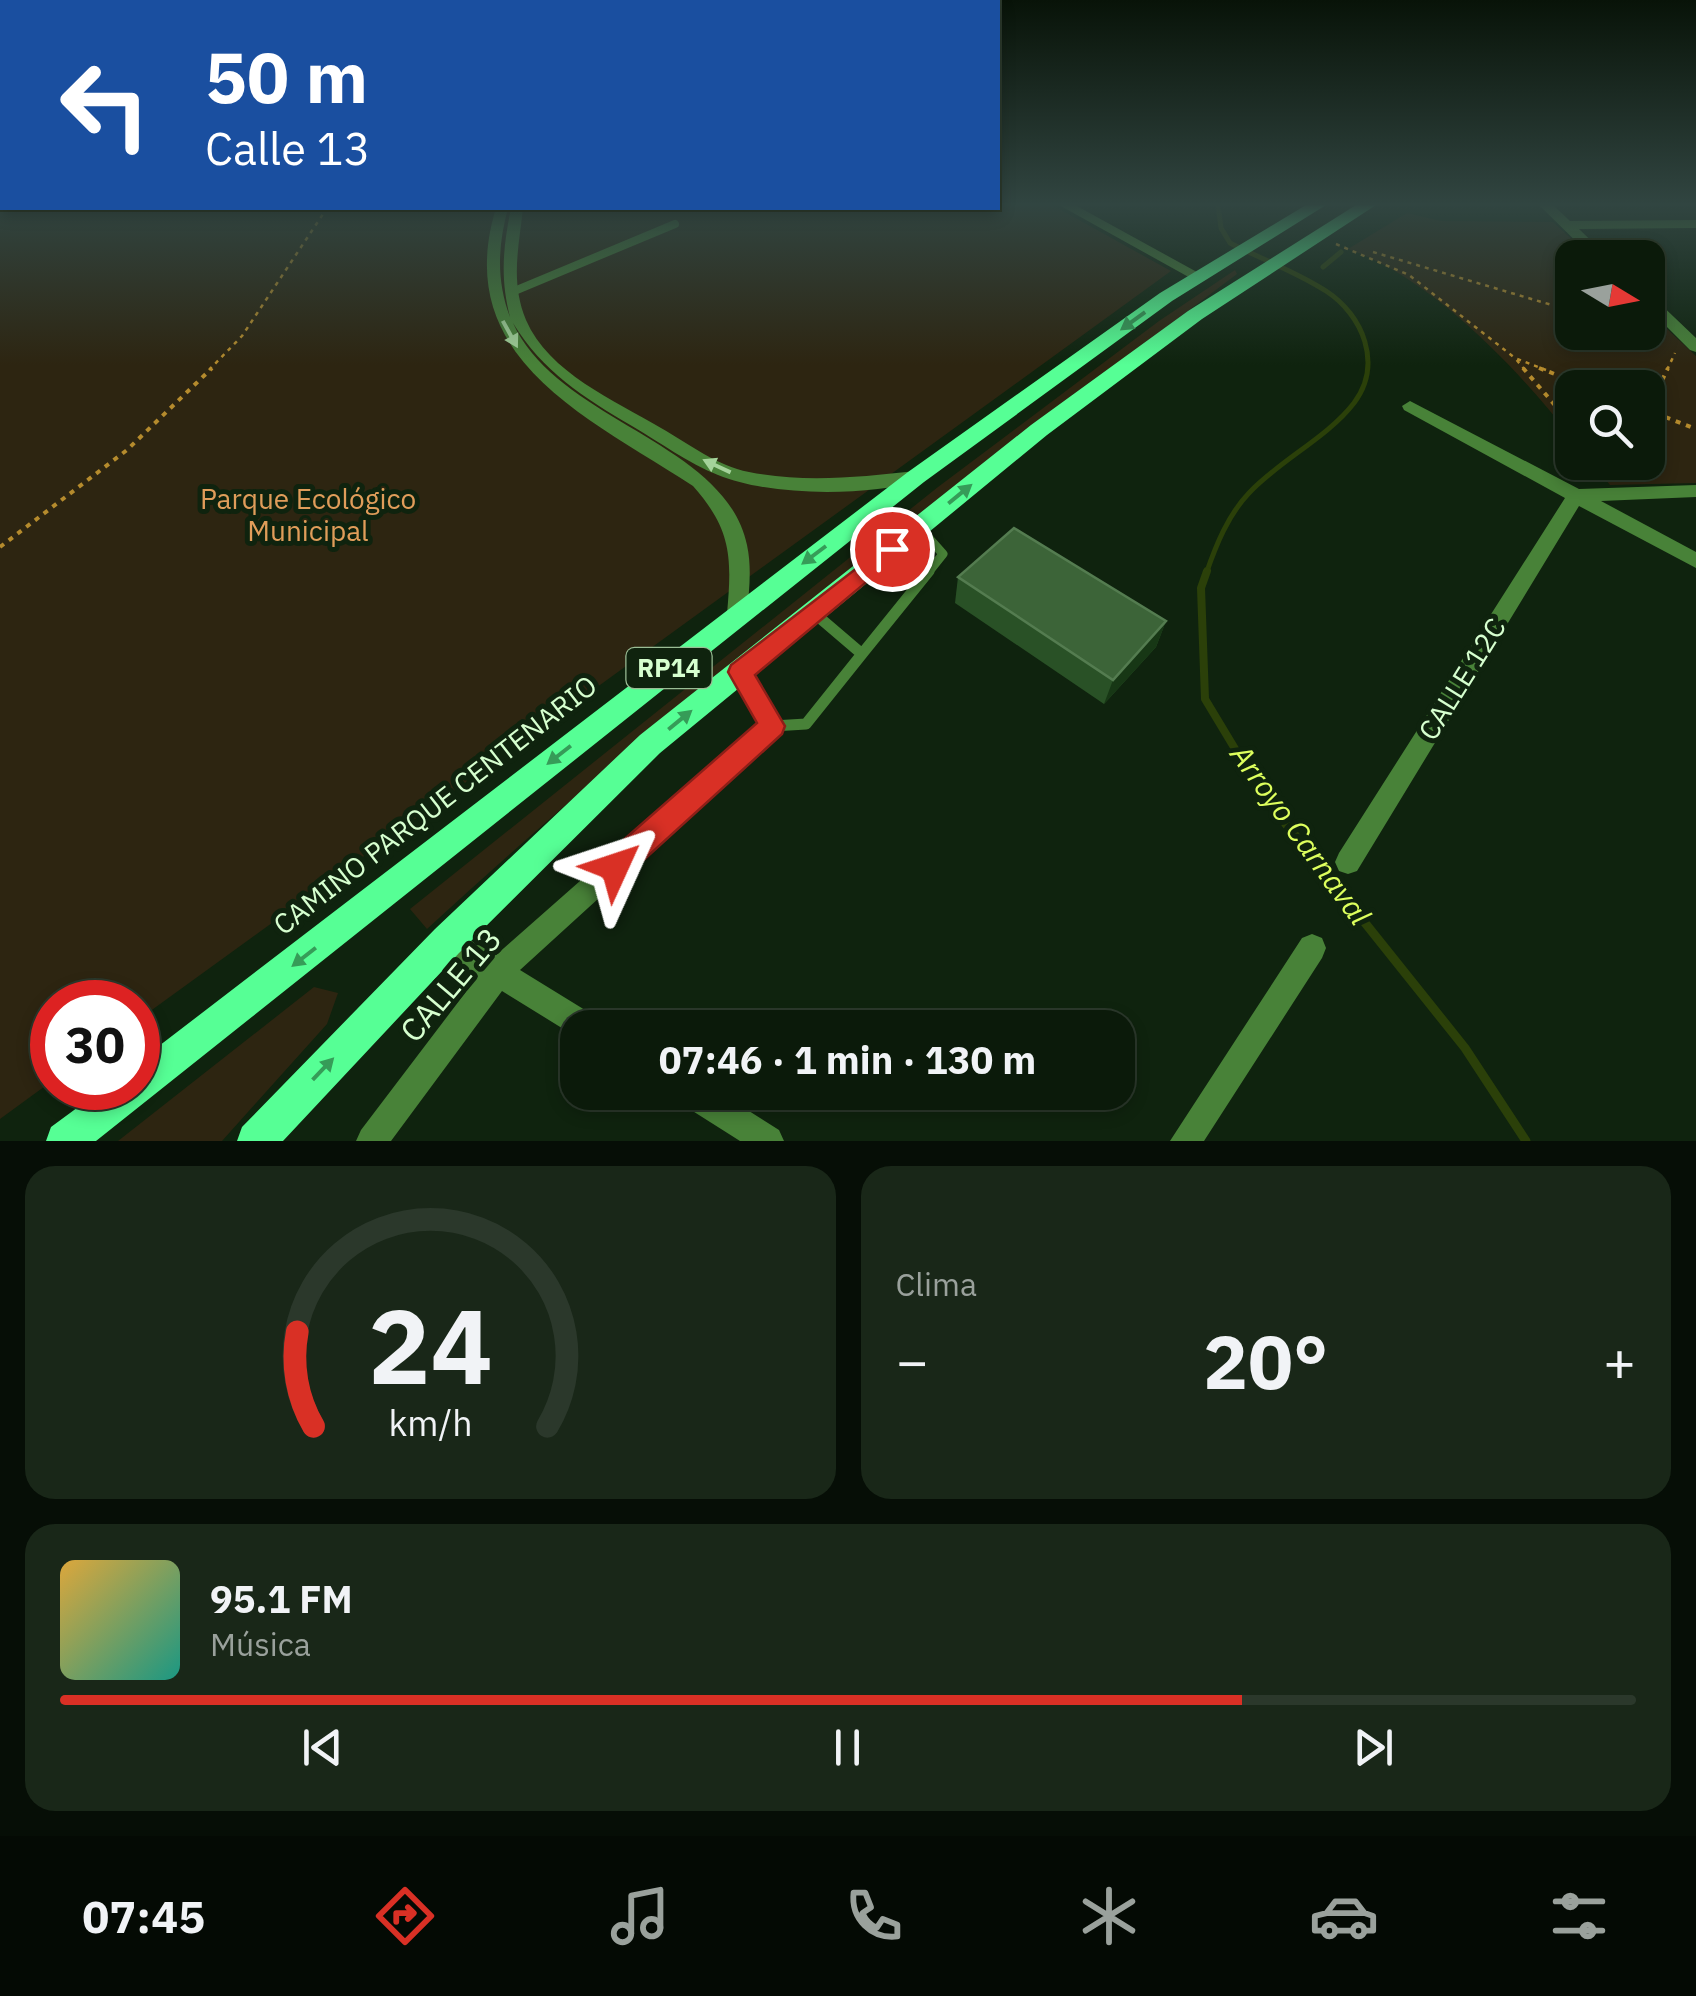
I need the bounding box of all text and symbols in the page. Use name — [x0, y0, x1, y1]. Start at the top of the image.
text: 50 m — [205, 31, 368, 122]
icon: left — [40, 40, 170, 170]
text: Calle 13 — [205, 119, 371, 177]
north arrow — [1555, 240, 1665, 350]
map controls — [1555, 240, 1665, 480]
one-way arrow — [1120, 311, 1146, 330]
one-way arrow — [502, 320, 519, 349]
button: search — [1555, 370, 1665, 480]
one-way arrow — [702, 458, 732, 474]
park label: Parque Ecológico Municipal — [200, 480, 416, 549]
one-way arrow — [947, 484, 973, 505]
pin — [850, 507, 935, 592]
icon: arrive — [865, 522, 920, 577]
one-way arrow — [801, 544, 827, 564]
street label: CALLE 12C — [1410, 611, 1514, 747]
road number: RP14 — [626, 648, 712, 688]
street label: CAMINO PARQUE CENTENARIO — [265, 667, 604, 943]
one-way arrow — [668, 710, 693, 731]
water label: Arroyo Carnaval — [1222, 735, 1380, 932]
one-way arrow — [546, 745, 572, 766]
position arrow — [563, 815, 667, 919]
street label: CALLE 13 — [390, 918, 510, 1050]
one-way arrow — [291, 947, 317, 967]
speed limit sign: 30 — [30, 980, 160, 1110]
text: 07:46 · 1 min · 130 m — [659, 1035, 1036, 1084]
one-way arrow — [310, 1058, 334, 1082]
text: Clima — [896, 1263, 977, 1305]
text: 24 — [368, 1277, 493, 1413]
text: 20° — [1203, 1312, 1328, 1410]
text: − — [896, 1325, 929, 1396]
text: + — [1603, 1325, 1636, 1396]
text: km/h — [388, 1399, 472, 1446]
text: 95.1 FM — [210, 1574, 353, 1623]
text: Música — [210, 1623, 311, 1665]
icon: previous — [295, 1720, 350, 1775]
icon: pause — [820, 1720, 875, 1775]
icon: next — [1346, 1720, 1401, 1775]
icon: directions — [370, 1881, 440, 1951]
icon: music — [605, 1881, 675, 1951]
icon: phone — [839, 1881, 909, 1951]
icon: climate — [1074, 1881, 1144, 1951]
icon: car — [1309, 1881, 1379, 1951]
icon: filters — [1544, 1881, 1614, 1951]
text: 07:45 — [82, 1887, 205, 1945]

